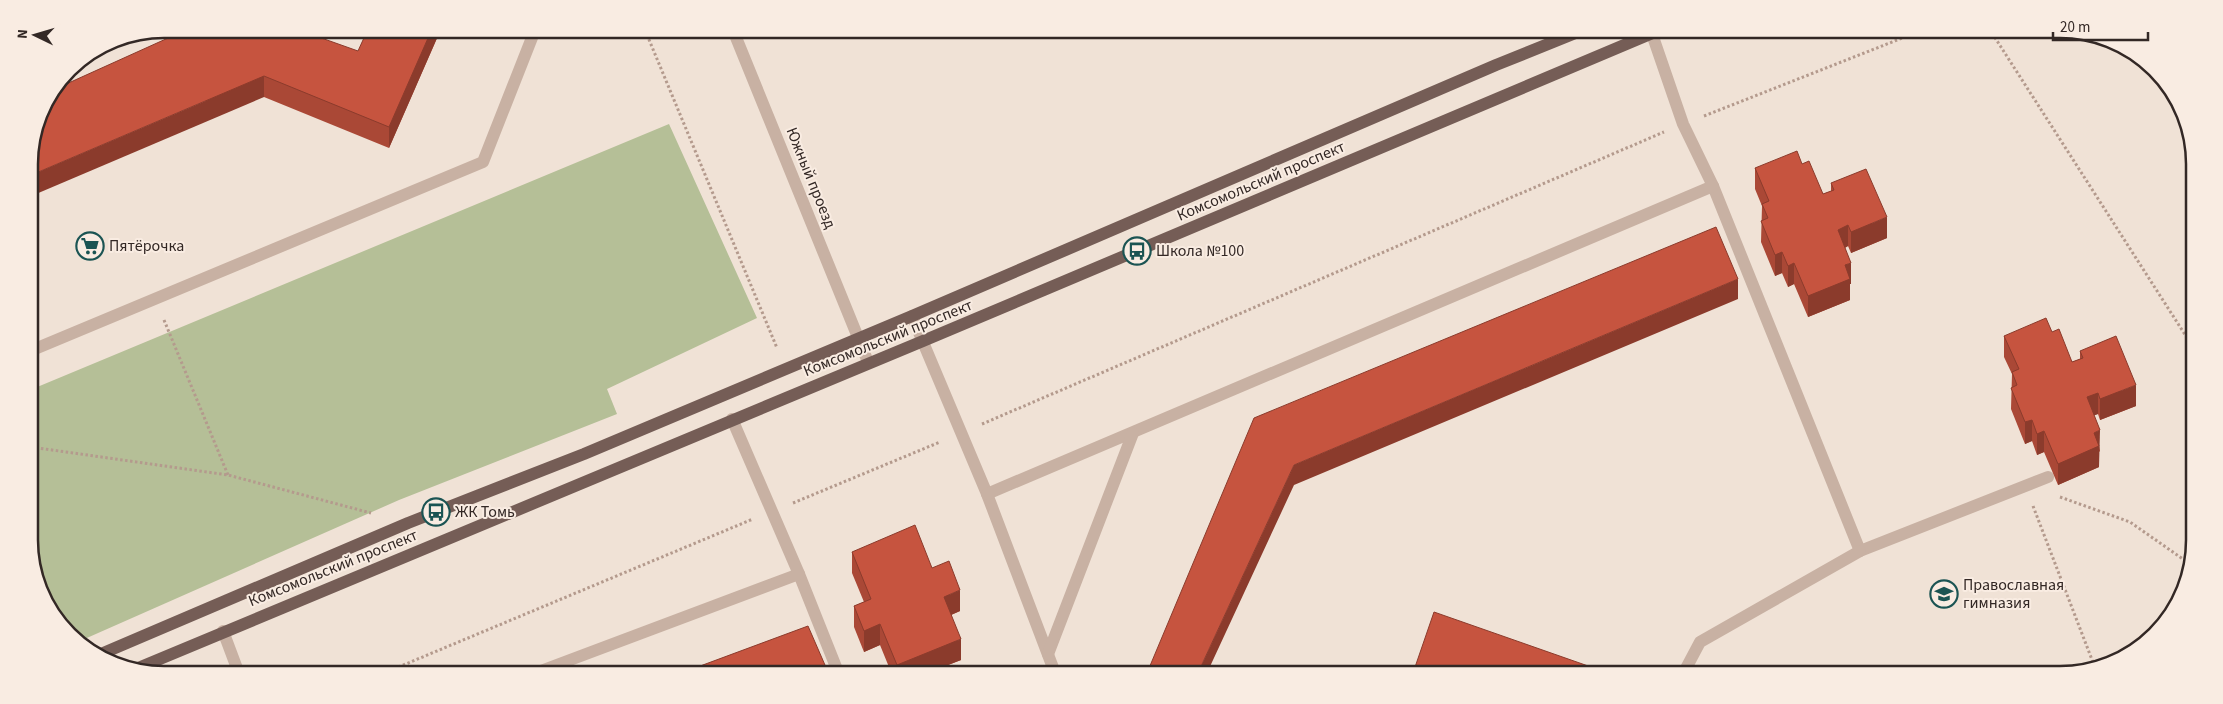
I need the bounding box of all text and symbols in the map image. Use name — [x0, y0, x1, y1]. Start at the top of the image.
north arrow — [10, 10, 60, 60]
scale bar — [2053, 10, 2148, 42]
text: 20 m — [2060, 17, 2090, 38]
text: N — [13, 28, 33, 39]
street label: Южный проезд — [781, 124, 842, 232]
street label: Комсомольский проспект — [1174, 136, 1348, 226]
supermarket icon: Пятёрочка — [75, 231, 105, 261]
place label: Пятёрочка — [109, 235, 184, 257]
bus stop icon: Школа №100 — [1122, 236, 1152, 266]
place label: Школа №100 — [1156, 240, 1244, 262]
street label: Комсомольский проспект — [800, 294, 976, 382]
bus stop icon: ЖК Томь — [421, 497, 451, 527]
place label: ЖК Томь — [455, 501, 515, 523]
street label: Комсомольский проспект — [245, 524, 421, 612]
place label: Православная гимназия — [1963, 574, 2064, 614]
school or university icon: Православная гимназия — [1929, 579, 1959, 609]

